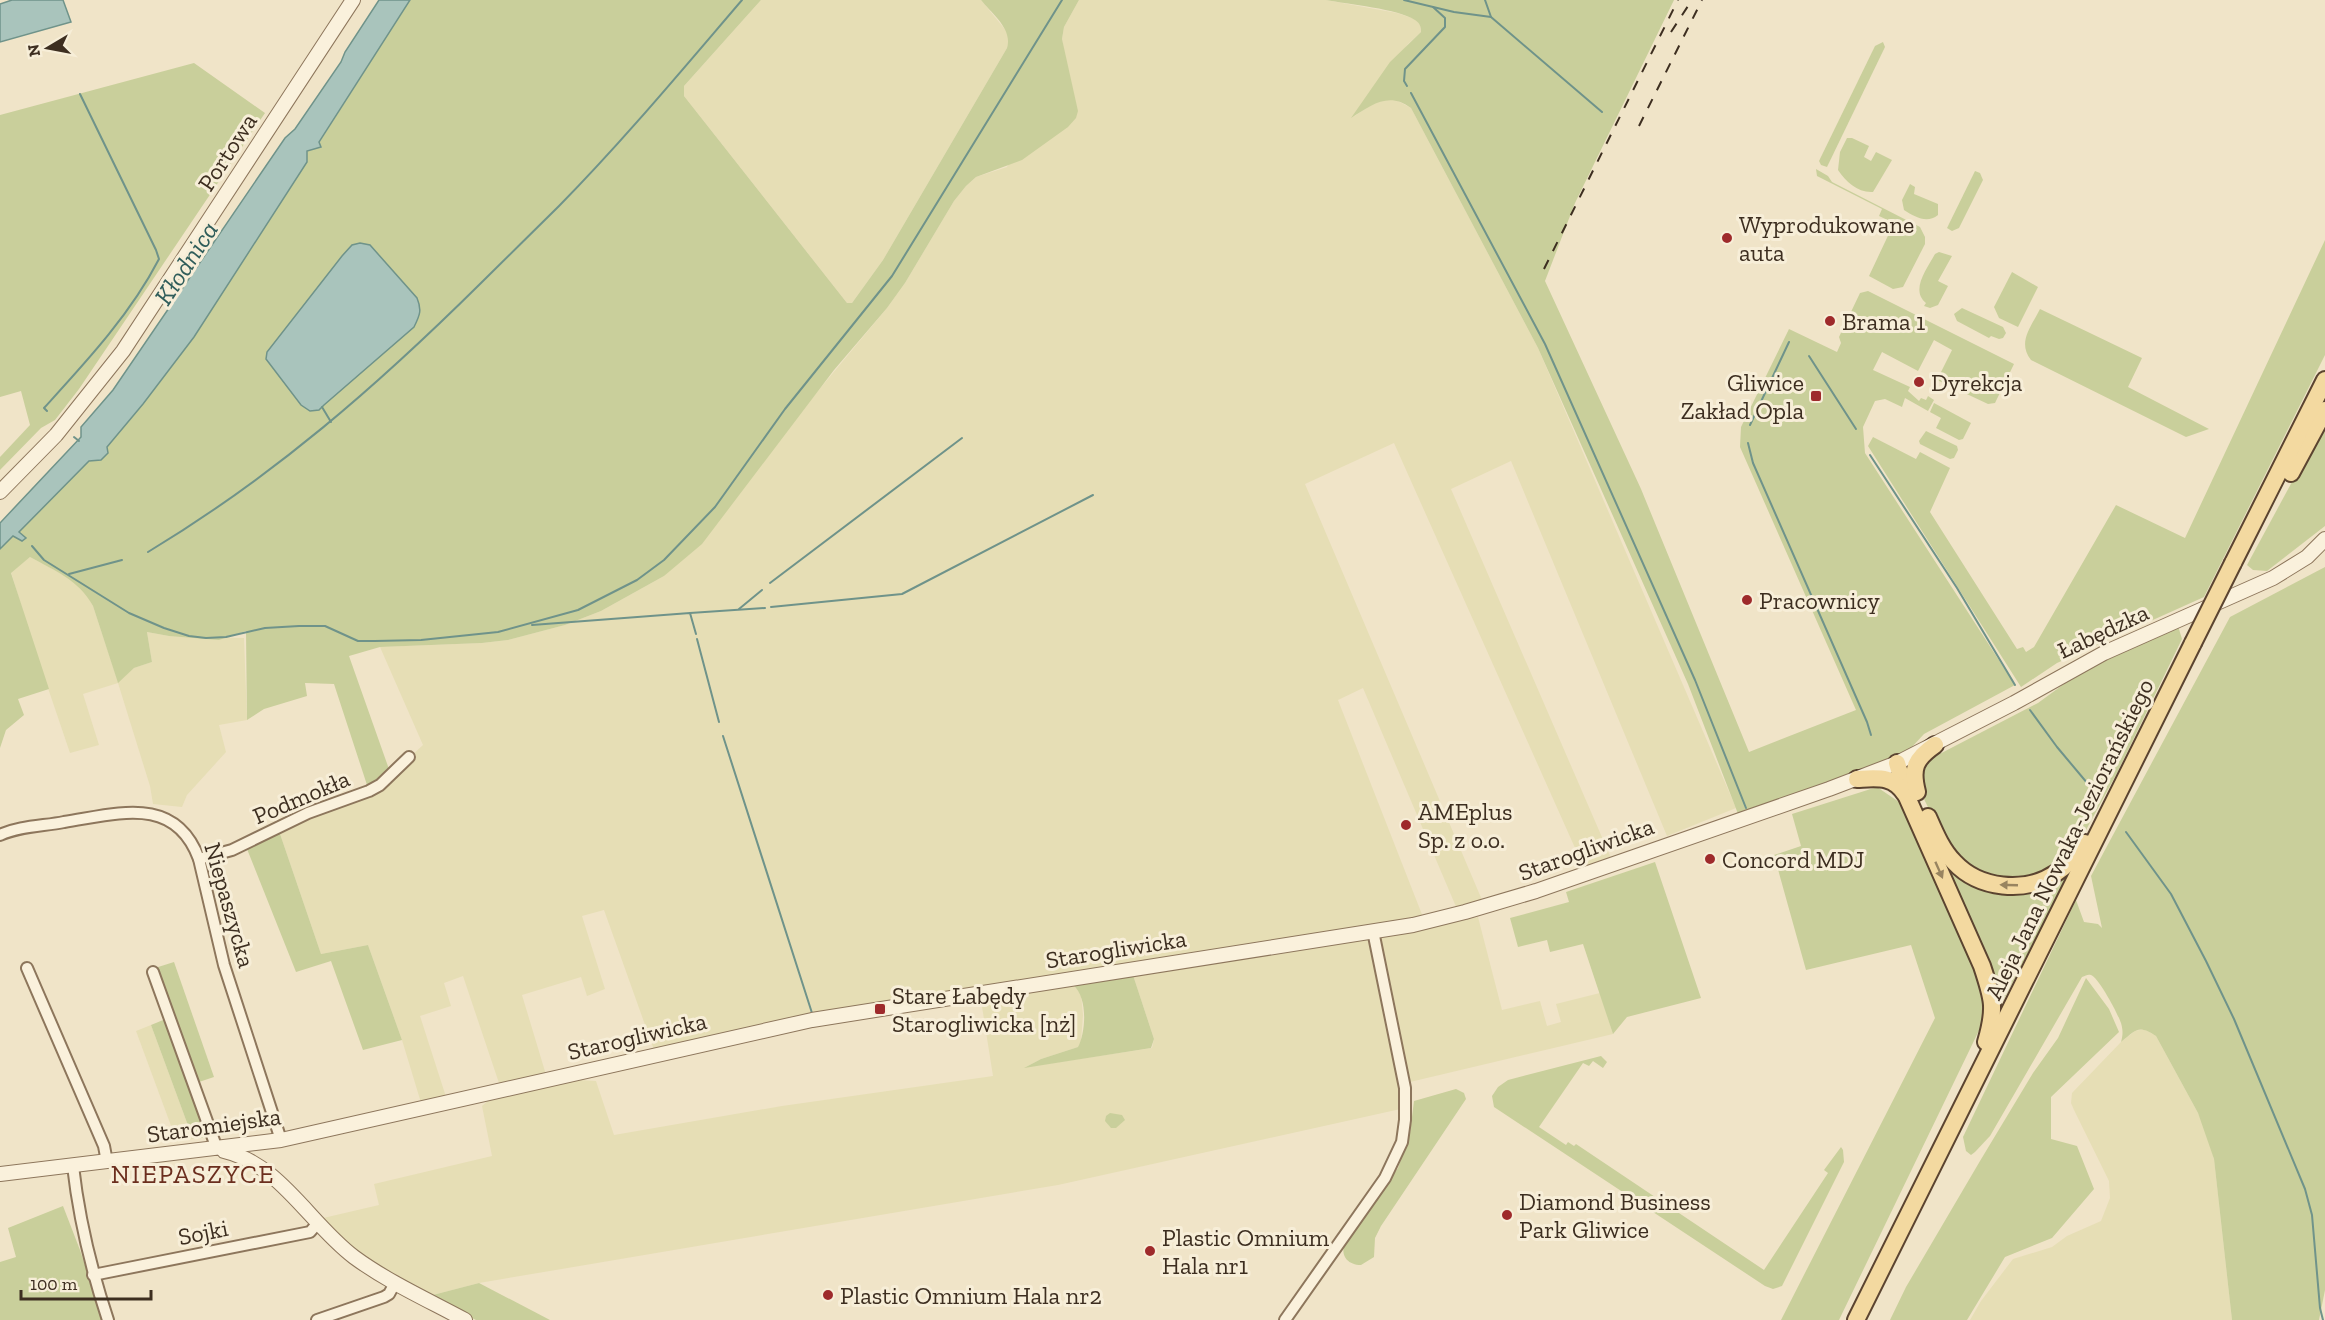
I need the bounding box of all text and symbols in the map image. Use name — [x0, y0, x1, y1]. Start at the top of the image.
north arrow — [18, 18, 78, 78]
text: N — [23, 43, 44, 58]
street label: Portowa — [191, 107, 263, 196]
place label: Wyprodukowane auta — [1739, 210, 1914, 267]
water label: Kłodnica — [147, 215, 225, 311]
marker: Wyprodukowane auta — [1720, 231, 1734, 245]
place label: Brama 1 — [1842, 307, 1925, 336]
marker: Brama 1 — [1823, 314, 1837, 328]
place label: Gliwice Zakład Opla — [1681, 368, 1804, 425]
place label: Dyrekcja — [1931, 368, 2023, 397]
marker: Dyrekcja — [1912, 375, 1926, 389]
marker: Gliwice Zakład Opla — [1809, 389, 1823, 403]
place label: Pracownicy — [1759, 586, 1881, 615]
marker: Pracownicy — [1740, 593, 1754, 607]
street label: Łabędzka — [2053, 597, 2154, 665]
street label: Aleja Jana Nowaka-Jeziorańskiego — [1979, 674, 2159, 1004]
street label: Podmokła — [248, 763, 354, 830]
place label: AMEplus Sp. z o.o. — [1418, 797, 1512, 854]
street label: Starogliwicka — [1514, 811, 1658, 887]
marker: AMEplus Sp. z o.o. — [1399, 818, 1413, 832]
street label: Niepaszycka — [198, 839, 262, 971]
place label: Concord MDJ — [1722, 845, 1864, 874]
marker: Concord MDJ — [1703, 852, 1717, 866]
one-way arrow — [1935, 861, 1944, 878]
one-way arrow — [1999, 880, 2018, 890]
street label: Starogliwicka — [1044, 924, 1189, 974]
place label: Stare Łabędy Starogliwicka [nż] — [892, 981, 1076, 1038]
marker: Stare Łabędy Starogliwicka [nż] — [873, 1002, 887, 1016]
street label: Starogliwicka — [565, 1006, 710, 1066]
street label: Staromiejska — [145, 1101, 283, 1149]
district label: NIEPASZYCE — [111, 1158, 275, 1190]
place label: Diamond Business Park Gliwice — [1519, 1187, 1711, 1244]
marker: Diamond Business Park Gliwice — [1500, 1208, 1514, 1222]
street label: Sojki — [176, 1213, 231, 1251]
place label: Plastic Omnium Hala nr1 — [1162, 1223, 1330, 1280]
marker: Plastic Omnium Hala nr1 — [1143, 1244, 1157, 1258]
scale bar — [21, 1263, 152, 1301]
text: 100 m — [30, 1273, 78, 1295]
place label: Plastic Omnium Hala nr2 — [840, 1281, 1102, 1310]
marker: Plastic Omnium Hala nr2 — [821, 1288, 835, 1302]

